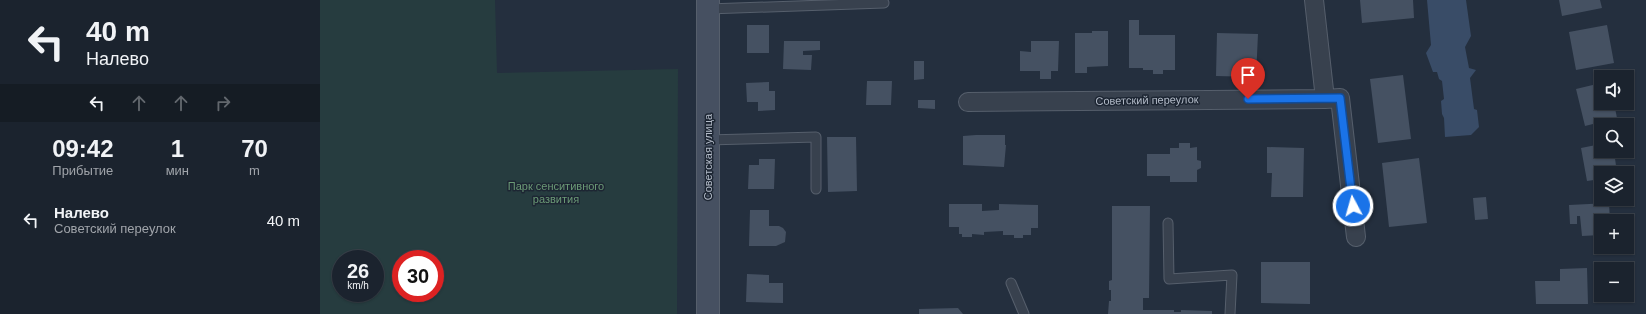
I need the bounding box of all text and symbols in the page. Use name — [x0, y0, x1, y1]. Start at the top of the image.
icon: left — [20, 16, 72, 68]
text: 40 m — [86, 16, 150, 47]
text: Налево — [86, 49, 149, 69]
pin — [1231, 58, 1265, 99]
icon: arrive — [1237, 64, 1259, 86]
map controls — [1594, 70, 1634, 302]
button: sound — [1594, 70, 1634, 110]
icon: left — [86, 92, 108, 114]
icon: ahead — [128, 92, 150, 114]
icon: ahead — [170, 92, 192, 114]
icon: right — [212, 92, 234, 114]
street label: Советский переулок — [1095, 93, 1199, 107]
street label: Советская улица — [702, 113, 714, 200]
button: search — [1594, 118, 1634, 158]
text: 09:42 — [52, 135, 114, 162]
text: 1 — [171, 135, 184, 162]
text: 70 — [241, 135, 268, 162]
text: Прибытие — [52, 163, 113, 178]
text: мин — [166, 163, 189, 178]
text: m — [249, 163, 260, 178]
button: layers — [1594, 166, 1634, 206]
park label: Парк сенситивного развития — [508, 180, 604, 205]
position arrow — [1332, 185, 1374, 227]
text: Налево — [54, 204, 109, 221]
icon: left — [20, 209, 42, 231]
text: 40 m — [267, 212, 300, 229]
button: + — [1594, 214, 1634, 254]
text: Советский переулок — [54, 221, 176, 236]
speed limit sign: 30 — [392, 250, 444, 302]
text: 26 — [347, 260, 369, 282]
button: − — [1594, 262, 1634, 302]
text: km/h — [347, 280, 369, 291]

